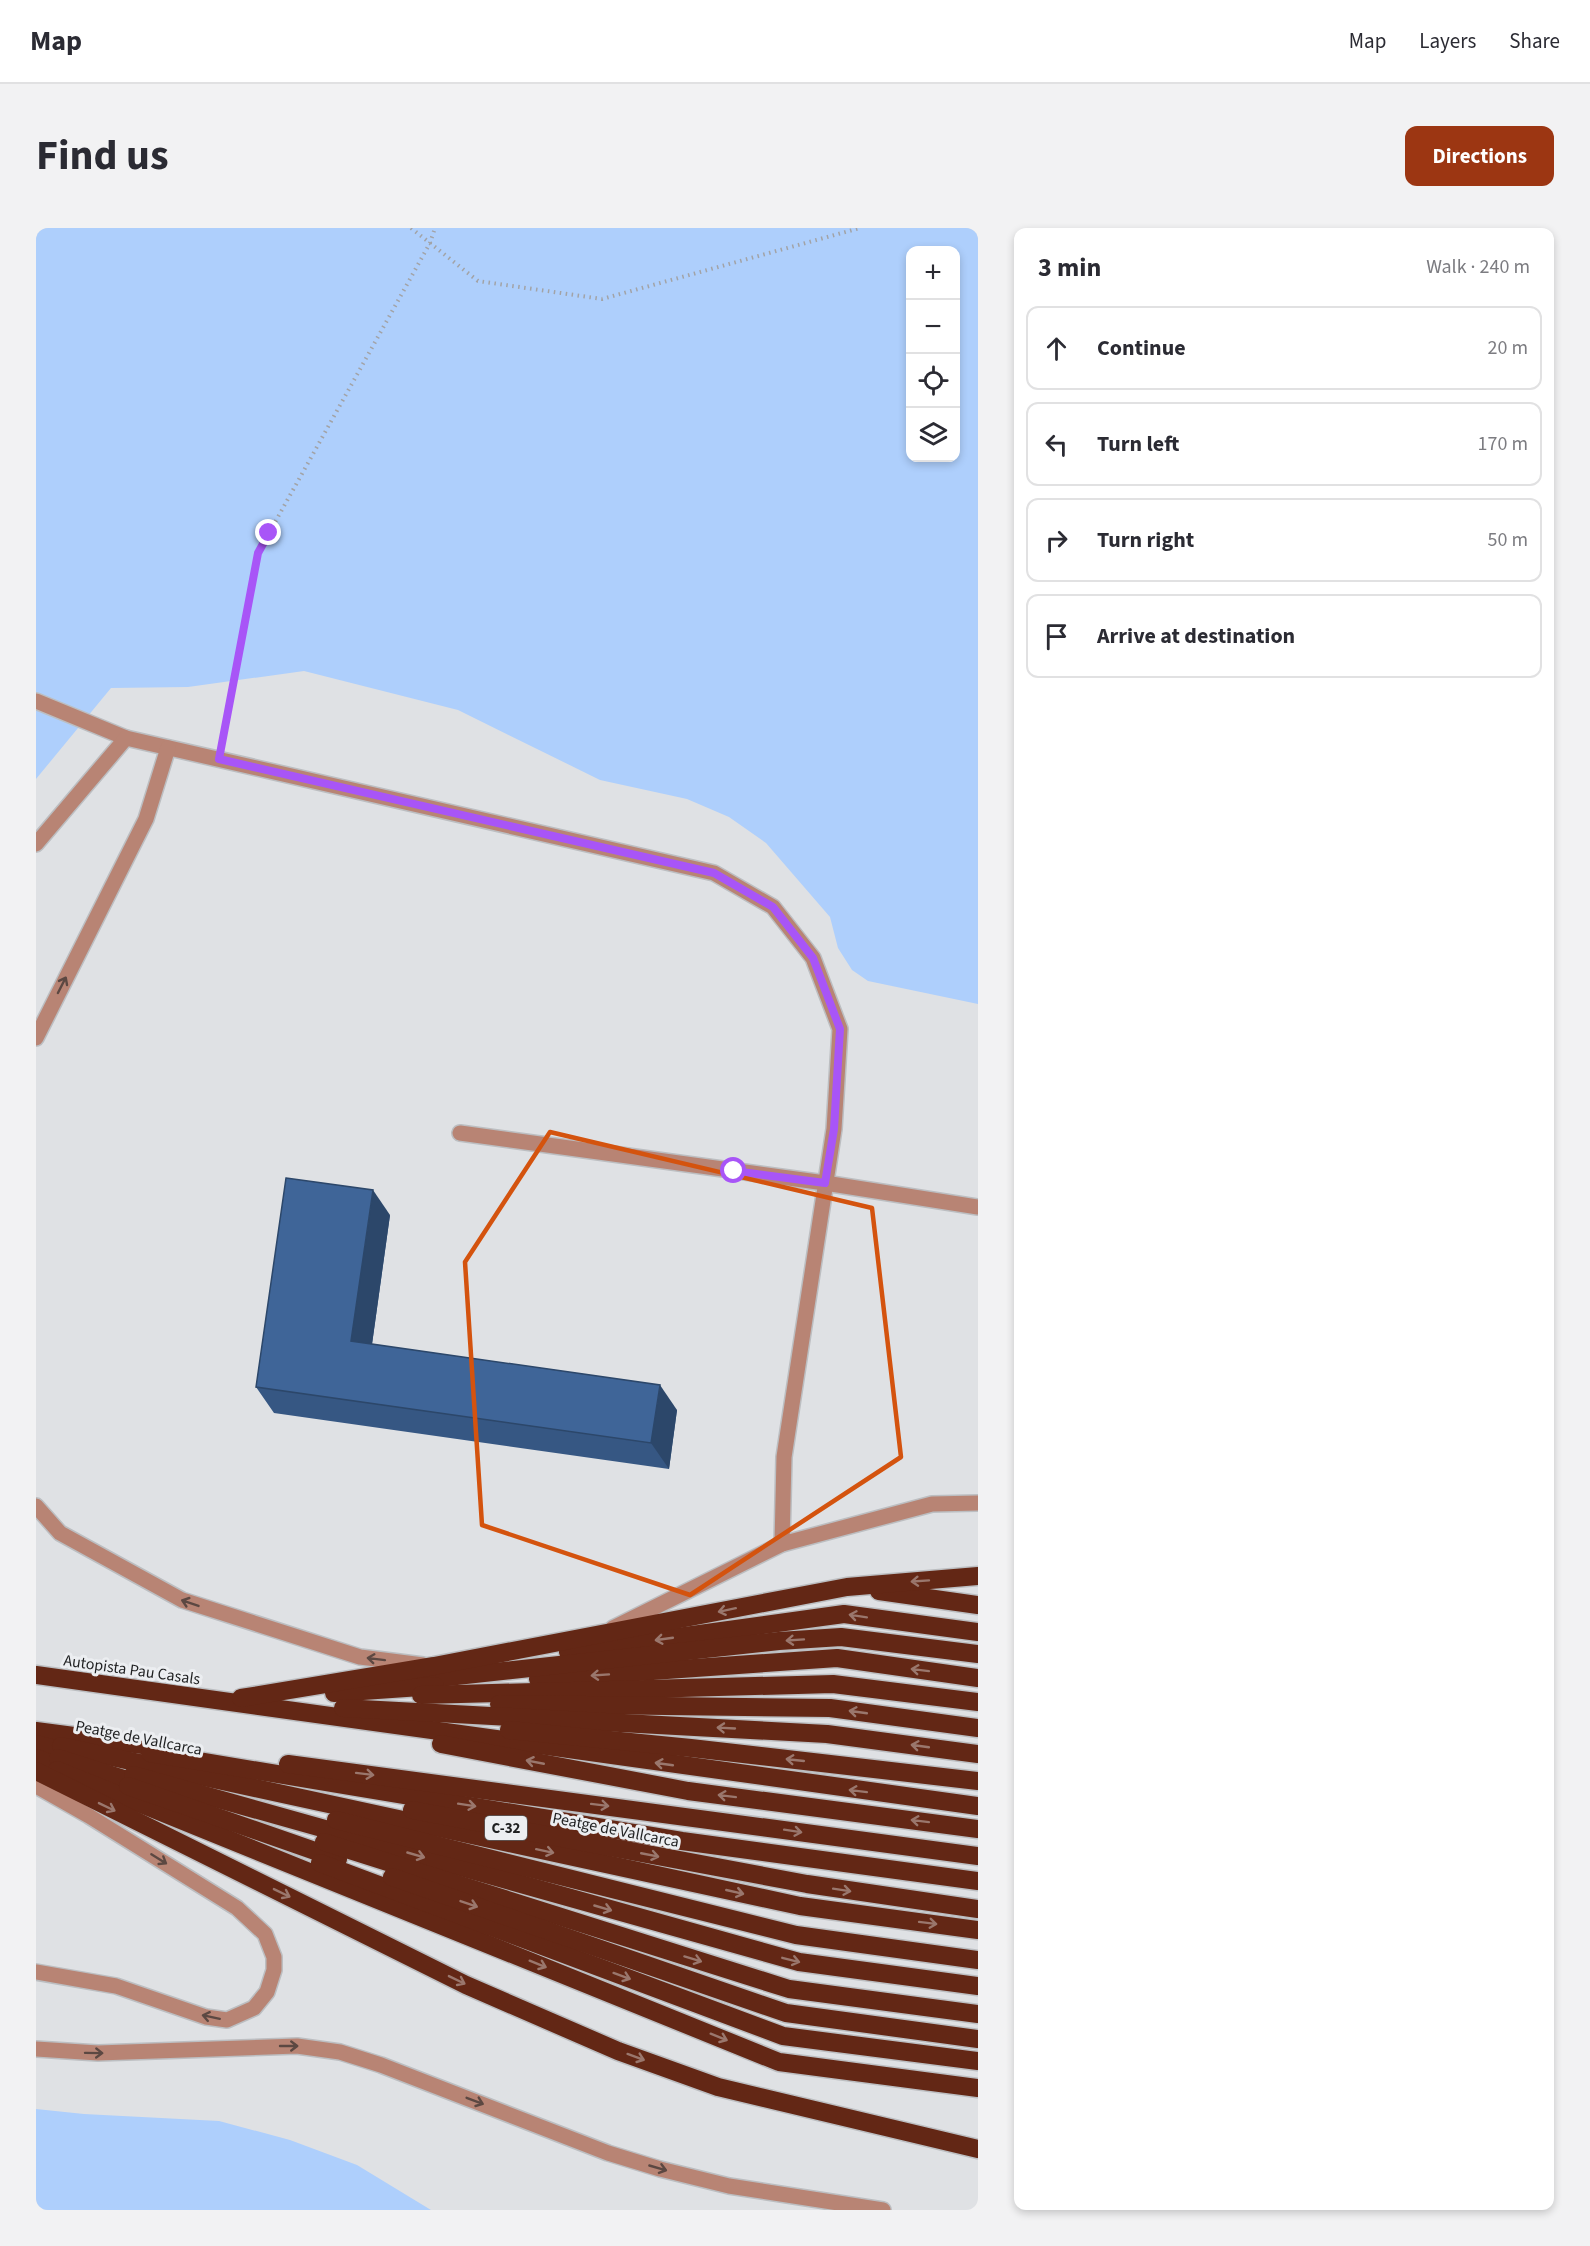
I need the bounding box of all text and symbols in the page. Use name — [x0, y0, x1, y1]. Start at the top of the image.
text: Map — [30, 21, 82, 61]
text: Map — [1349, 26, 1386, 56]
text: Layers — [1419, 26, 1476, 56]
text: Share — [1509, 26, 1560, 56]
text: Find us — [36, 126, 169, 186]
button: Directions — [1405, 126, 1554, 186]
map controls — [906, 246, 960, 462]
button: + — [906, 246, 960, 300]
text: 3 min — [1038, 249, 1101, 286]
text: Walk · 240 m — [1426, 253, 1530, 281]
button: − — [906, 300, 960, 354]
icon: ahead — [1040, 332, 1073, 365]
text: Continue — [1097, 332, 1186, 364]
text: 20 m — [1488, 334, 1528, 362]
button: locate — [906, 354, 960, 408]
button: layers — [906, 408, 960, 462]
icon: left — [1040, 428, 1073, 461]
text: Turn left — [1097, 428, 1179, 460]
text: 170 m — [1478, 430, 1528, 458]
route end — [255, 519, 281, 545]
icon: right — [1040, 524, 1073, 557]
text: Turn right — [1097, 524, 1194, 556]
text: 50 m — [1488, 526, 1528, 554]
icon: arrive — [1040, 620, 1073, 653]
text: Arrive at destination — [1097, 620, 1295, 652]
one-way arrow — [57, 977, 68, 995]
route start — [720, 1157, 746, 1183]
one-way arrow — [910, 1576, 930, 1587]
one-way arrow — [181, 1596, 200, 1607]
one-way arrow — [718, 1605, 737, 1616]
one-way arrow — [848, 1610, 868, 1621]
one-way arrow — [655, 1633, 675, 1644]
one-way arrow — [785, 1635, 805, 1646]
street label: Autopista Pau Casals — [62, 1650, 202, 1691]
one-way arrow — [367, 1653, 387, 1664]
one-way arrow — [911, 1664, 930, 1675]
one-way arrow — [591, 1669, 611, 1680]
one-way arrow — [848, 1706, 868, 1717]
street label: Peatge de Vallcarca — [74, 1715, 204, 1761]
one-way arrow — [716, 1723, 736, 1734]
one-way arrow — [911, 1741, 930, 1752]
one-way arrow — [785, 1754, 805, 1765]
one-way arrow — [526, 1756, 545, 1767]
one-way arrow — [655, 1758, 675, 1769]
one-way arrow — [354, 1769, 374, 1780]
one-way arrow — [848, 1785, 868, 1796]
one-way arrow — [717, 1791, 737, 1802]
one-way arrow — [456, 1800, 476, 1811]
one-way arrow — [589, 1800, 609, 1811]
one-way arrow — [98, 1801, 116, 1813]
street label: Peatge de Vallcarca — [551, 1807, 681, 1853]
one-way arrow — [911, 1815, 931, 1826]
road number: C-32 — [485, 1816, 527, 1840]
one-way arrow — [783, 1825, 802, 1836]
one-way arrow — [535, 1845, 554, 1857]
one-way arrow — [406, 1850, 425, 1861]
one-way arrow — [640, 1850, 660, 1861]
one-way arrow — [150, 1853, 167, 1865]
one-way arrow — [832, 1885, 852, 1896]
one-way arrow — [725, 1887, 744, 1899]
one-way arrow — [272, 1888, 290, 1900]
one-way arrow — [459, 1899, 477, 1910]
one-way arrow — [593, 1903, 612, 1914]
one-way arrow — [917, 1918, 937, 1929]
one-way arrow — [683, 1954, 702, 1965]
one-way arrow — [781, 1954, 800, 1966]
one-way arrow — [528, 1959, 547, 1970]
one-way arrow — [612, 1971, 631, 1982]
one-way arrow — [447, 1975, 465, 1987]
one-way arrow — [202, 2011, 221, 2023]
one-way arrow — [709, 2032, 728, 2043]
one-way arrow — [279, 2040, 299, 2052]
one-way arrow — [84, 2047, 104, 2058]
one-way arrow — [626, 2053, 644, 2064]
one-way arrow — [465, 2096, 484, 2107]
one-way arrow — [648, 2163, 667, 2174]

